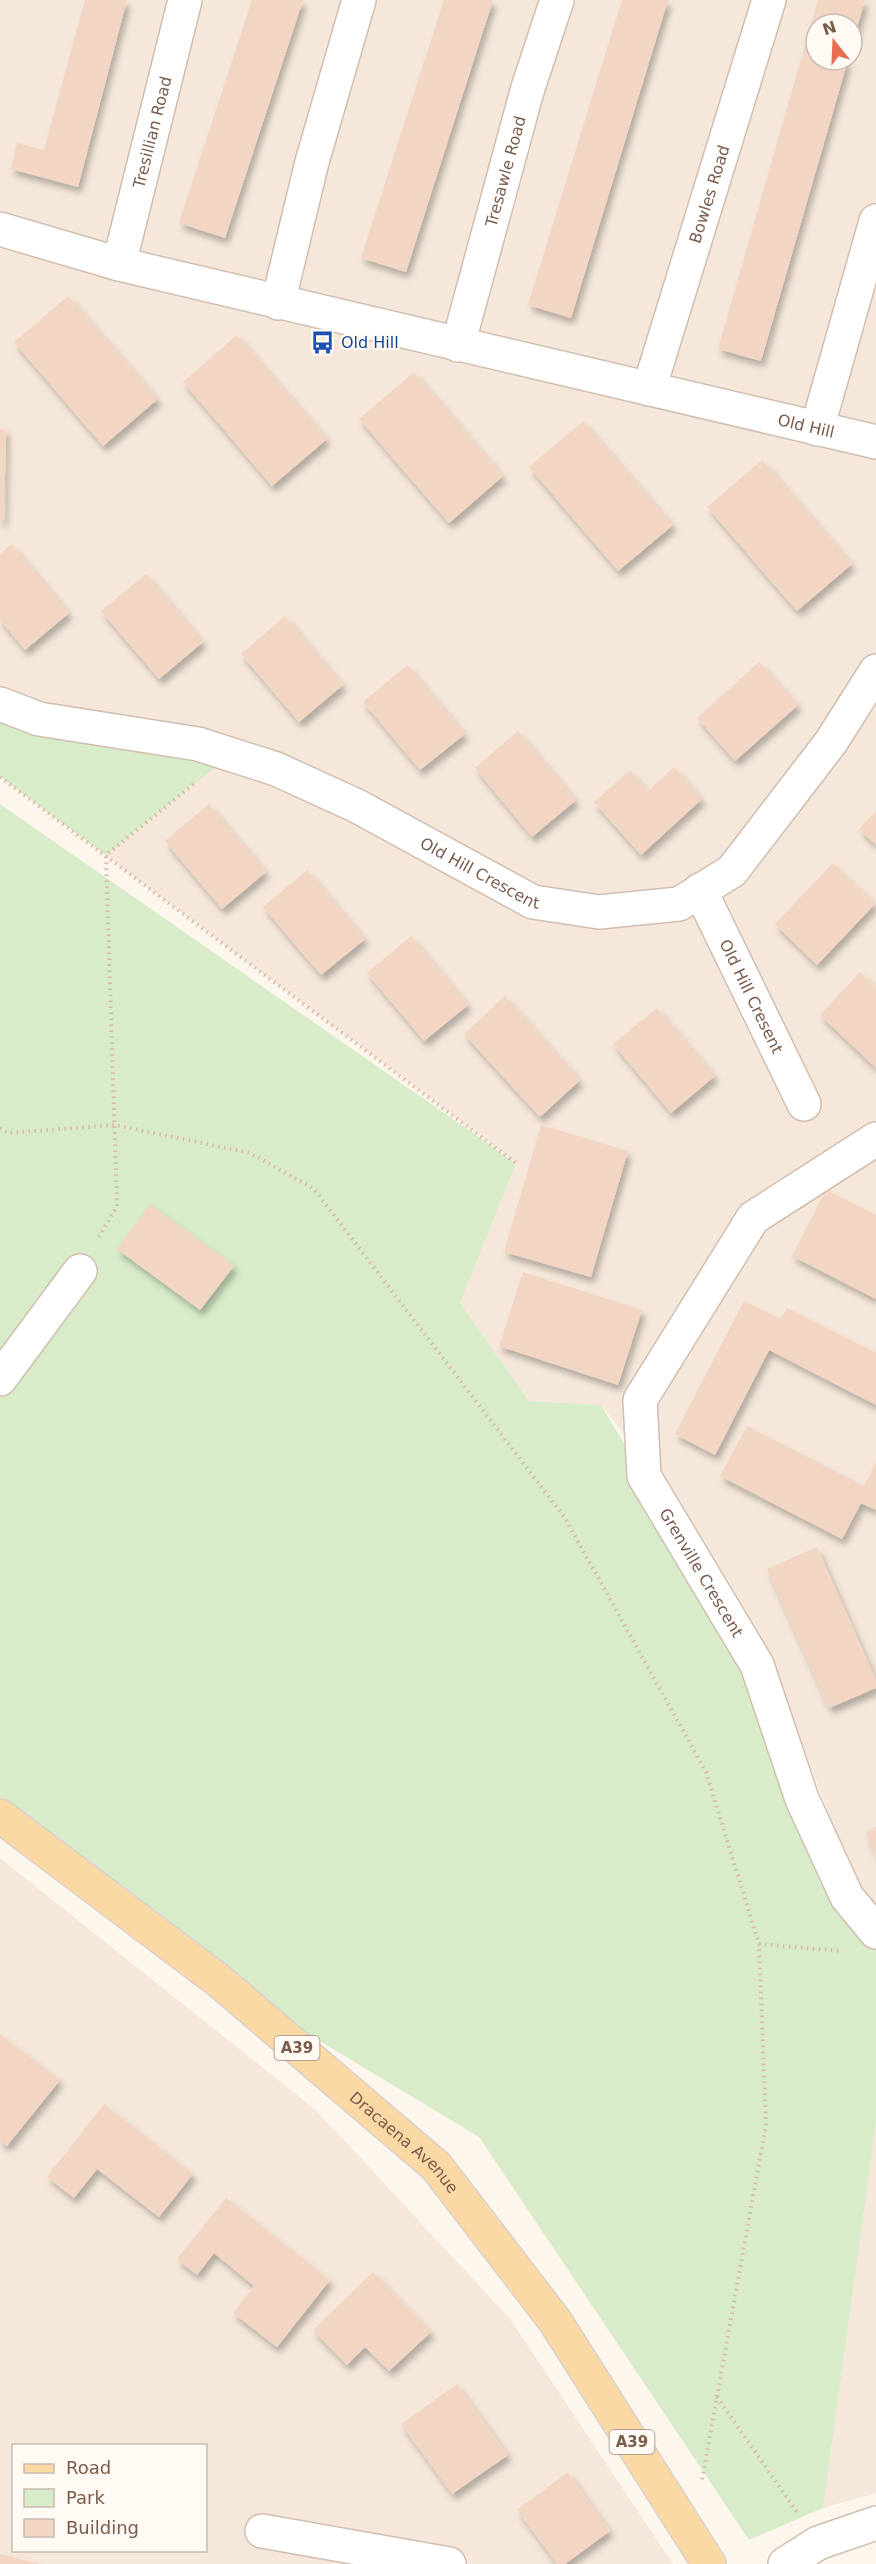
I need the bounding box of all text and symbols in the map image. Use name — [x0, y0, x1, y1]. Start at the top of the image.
north arrow — [804, 12, 864, 72]
text: N — [820, 17, 839, 39]
street label: Tresillian Road — [129, 74, 175, 191]
street label: Tresawle Road — [481, 114, 529, 230]
street label: Bowles Road — [685, 143, 733, 245]
bus stop icon: Old Hill — [310, 329, 336, 355]
place label: Old Hill — [341, 333, 399, 352]
street label: Old Hill — [776, 410, 836, 441]
street label: Old Hill Crescent — [417, 833, 541, 912]
street label: Old Hill Cresent — [716, 936, 787, 1056]
street label: Grenville Crescent — [656, 1505, 748, 1641]
road number: A39 — [274, 2036, 320, 2060]
street label: Dracaena Avenue — [346, 2087, 463, 2197]
road number: A39 — [610, 2430, 654, 2454]
legend — [12, 2444, 207, 2552]
text: Road — [66, 2457, 111, 2478]
text: Park — [66, 2487, 105, 2508]
text: Building — [66, 2517, 139, 2538]

